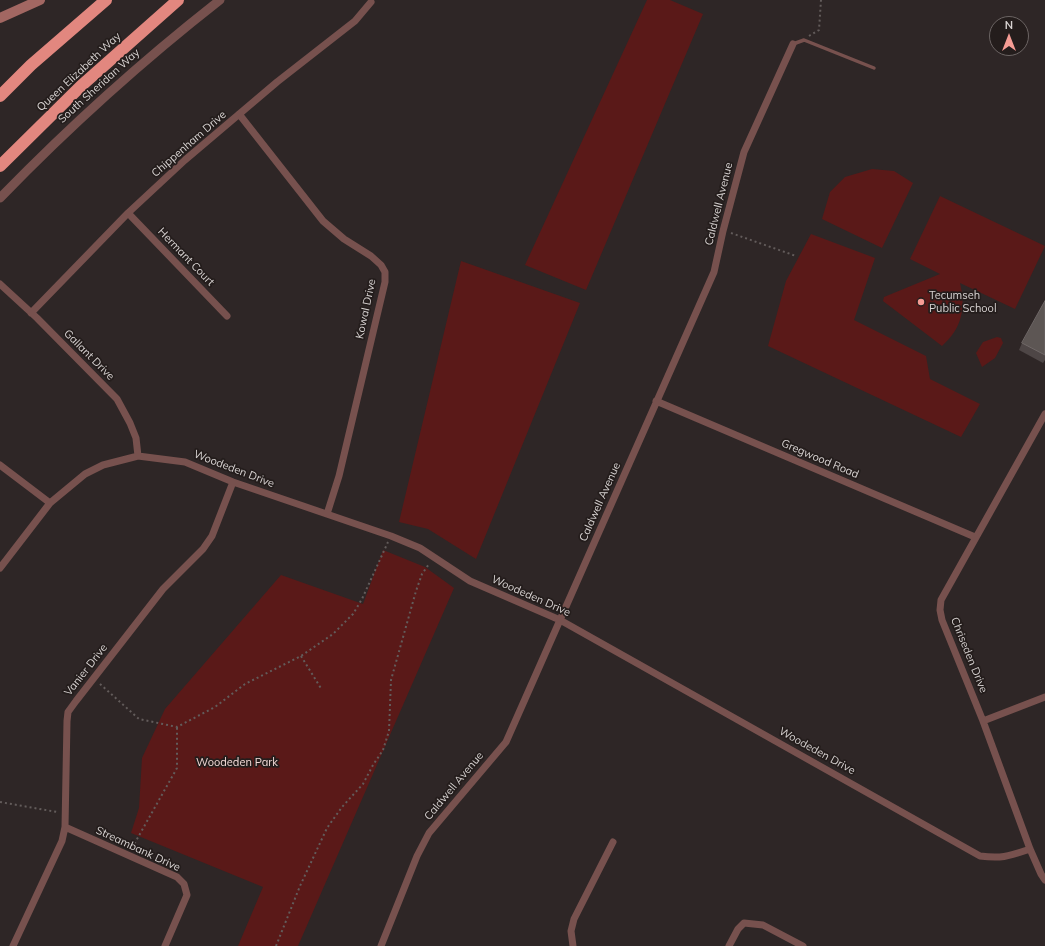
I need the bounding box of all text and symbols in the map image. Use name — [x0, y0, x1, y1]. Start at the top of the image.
north arrow — [989, 16, 1029, 56]
text: N — [1005, 18, 1013, 32]
street label: Queen Elizabeth Way — [34, 30, 124, 114]
street label: South Sheridan Way — [56, 46, 142, 126]
street label: Chippenham Drive — [149, 108, 229, 180]
street label: Caldwell Avenue — [702, 161, 736, 247]
street label: Hermant Court — [155, 225, 217, 289]
street label: Kowal Drive — [353, 278, 379, 340]
place label: Tecumseh Public School — [929, 289, 997, 315]
marker: Tecumseh Public School — [916, 297, 926, 307]
street label: Gallant Drive — [61, 327, 117, 383]
street label: Gregwood Road — [779, 437, 861, 481]
street label: Woodeden Drive — [192, 448, 276, 490]
street label: Caldwell Avenue — [577, 460, 623, 544]
street label: Woodeden Drive — [489, 573, 573, 619]
street label: Chriseden Drive — [948, 615, 990, 695]
street label: Vanier Drive — [62, 641, 110, 699]
street label: Woodeden Drive — [777, 725, 857, 777]
street label: Caldwell Avenue — [422, 749, 486, 823]
park label: Woodeden Park — [196, 756, 278, 770]
street label: Streambank Drive — [94, 824, 182, 874]

